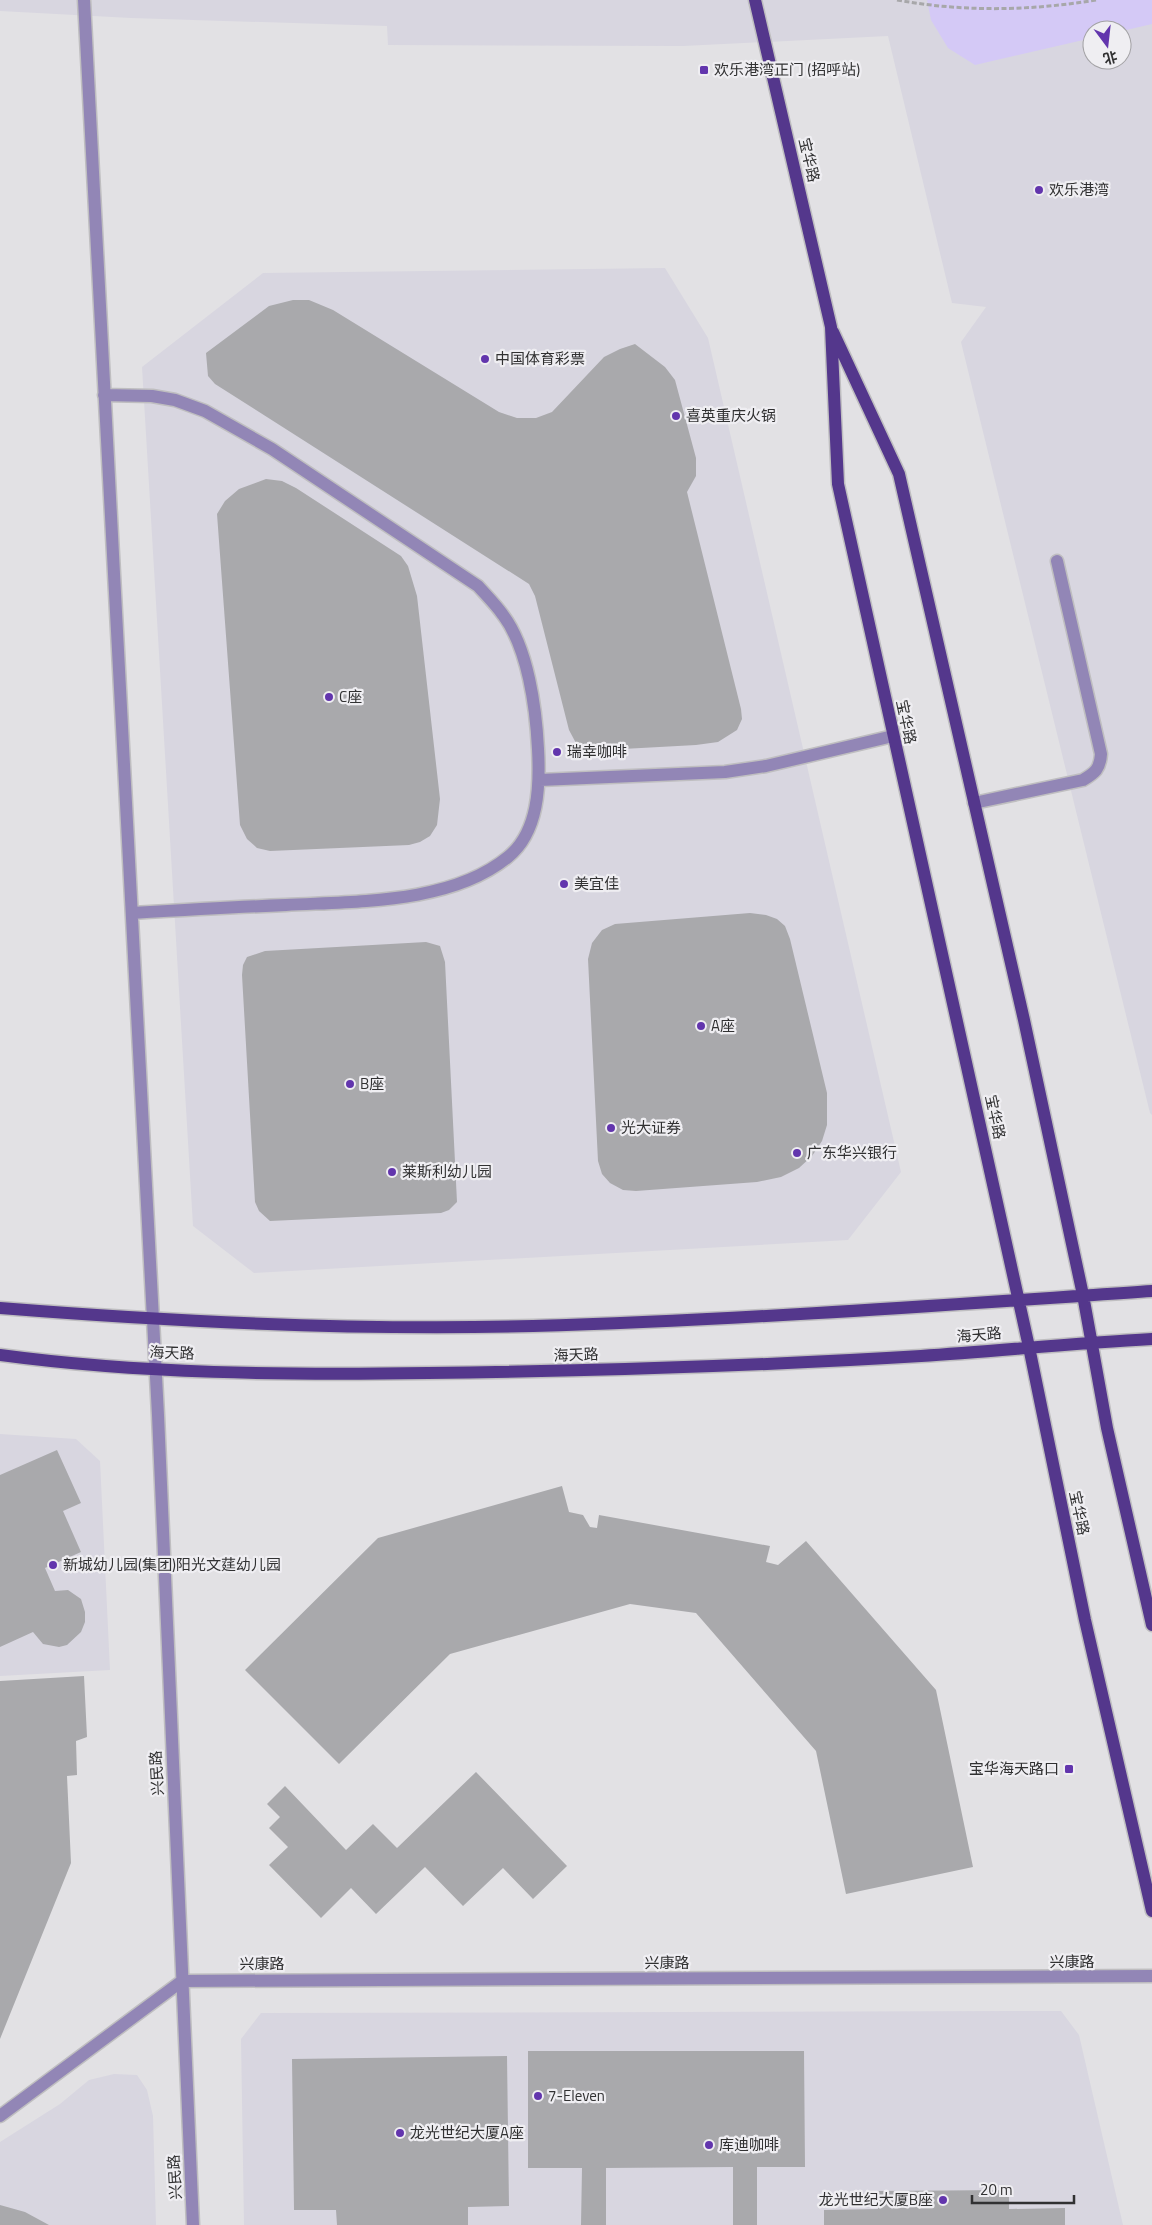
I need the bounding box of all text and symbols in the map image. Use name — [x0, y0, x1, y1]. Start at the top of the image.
north arrow — [1082, 20, 1132, 70]
text: 北 — [1101, 46, 1120, 70]
place label: 欢乐港湾正门 (招呼站) — [714, 58, 860, 81]
marker: 欢乐港湾正门 (招呼站) — [698, 64, 710, 76]
street label: 宝华路 — [793, 135, 826, 184]
place label: 欢乐港湾 — [1049, 178, 1109, 201]
marker: 欢乐港湾 — [1033, 184, 1045, 196]
place label: 中国体育彩票 — [495, 347, 585, 370]
marker: 中国体育彩票 — [479, 353, 491, 365]
place label: 喜英重庆火锅 — [686, 404, 776, 427]
marker: 喜英重庆火锅 — [670, 410, 682, 422]
place label: C座 — [339, 685, 362, 708]
marker: C座 — [323, 691, 335, 703]
street label: 宝华路 — [891, 697, 922, 746]
place label: 瑞幸咖啡 — [567, 740, 627, 763]
marker: 瑞幸咖啡 — [551, 746, 563, 758]
place label: 美宜佳 — [574, 872, 619, 895]
marker: 美宜佳 — [558, 878, 570, 890]
place label: A座 — [711, 1014, 735, 1037]
marker: A座 — [695, 1020, 707, 1032]
place label: B座 — [360, 1072, 384, 1095]
marker: B座 — [344, 1078, 356, 1090]
street label: 宝华路 — [980, 1092, 1011, 1141]
place label: 光大证券 — [621, 1116, 681, 1139]
marker: 光大证券 — [605, 1122, 617, 1134]
place label: 广东华兴银行 — [807, 1141, 897, 1164]
marker: 广东华兴银行 — [791, 1147, 803, 1159]
place label: 莱斯利幼儿园 — [402, 1160, 492, 1183]
marker: 莱斯利幼儿园 — [386, 1166, 398, 1178]
street label: 海天路 — [956, 1321, 1002, 1348]
street label: 海天路 — [149, 1340, 195, 1365]
street label: 海天路 — [553, 1342, 599, 1367]
street label: 宝华路 — [1064, 1488, 1095, 1537]
place label: 新城幼儿园(集团)阳光文莛幼儿园 — [63, 1553, 281, 1576]
marker: 新城幼儿园(集团)阳光文莛幼儿园 — [47, 1559, 59, 1571]
street label: 兴民路 — [144, 1750, 169, 1796]
place label: 宝华海天路口 — [969, 1757, 1059, 1780]
marker: 宝华海天路口 — [1063, 1763, 1075, 1775]
street label: 兴康路 — [1049, 1950, 1095, 1973]
street label: 兴康路 — [644, 1951, 690, 1974]
street label: 兴康路 — [239, 1952, 285, 1975]
place label: 7-Eleven — [548, 2084, 605, 2107]
marker: 7-Eleven — [532, 2090, 544, 2102]
place label: 龙光世纪大厦A座 — [410, 2121, 524, 2144]
marker: 龙光世纪大厦A座 — [394, 2127, 406, 2139]
place label: 库迪咖啡 — [719, 2133, 779, 2156]
marker: 库迪咖啡 — [703, 2139, 715, 2151]
street label: 兴民路 — [162, 2154, 187, 2200]
scale bar — [972, 2172, 1074, 2204]
text: 20 m — [980, 2178, 1013, 2201]
place label: 龙光世纪大厦B座 — [819, 2188, 933, 2211]
marker: 龙光世纪大厦B座 — [937, 2194, 949, 2206]

